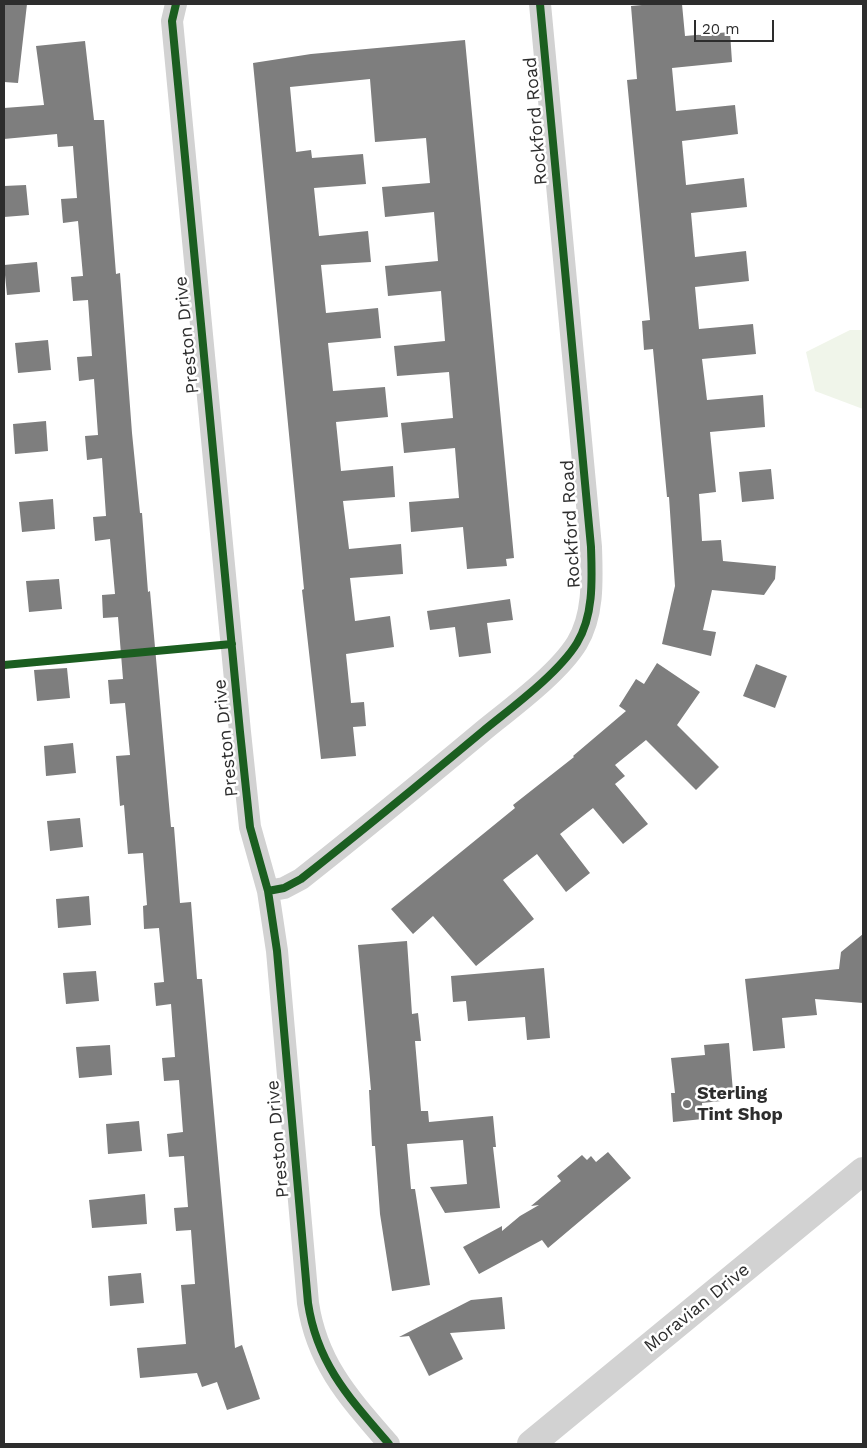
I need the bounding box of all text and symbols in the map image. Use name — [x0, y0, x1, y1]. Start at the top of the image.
scale bar — [697, 10, 777, 42]
text: 20 m — [702, 20, 740, 38]
street label: Rockford Road — [520, 56, 552, 186]
street label: Preston Drive — [170, 275, 204, 395]
street label: Rockford Road — [557, 459, 585, 589]
street label: Preston Drive — [209, 678, 243, 798]
street label: Preston Drive — [262, 1079, 294, 1199]
place label: Sterling Tint Shop — [697, 1083, 783, 1126]
marker: Sterling Tint Shop — [681, 1098, 693, 1110]
street label: Moravian Drive — [640, 1259, 754, 1357]

